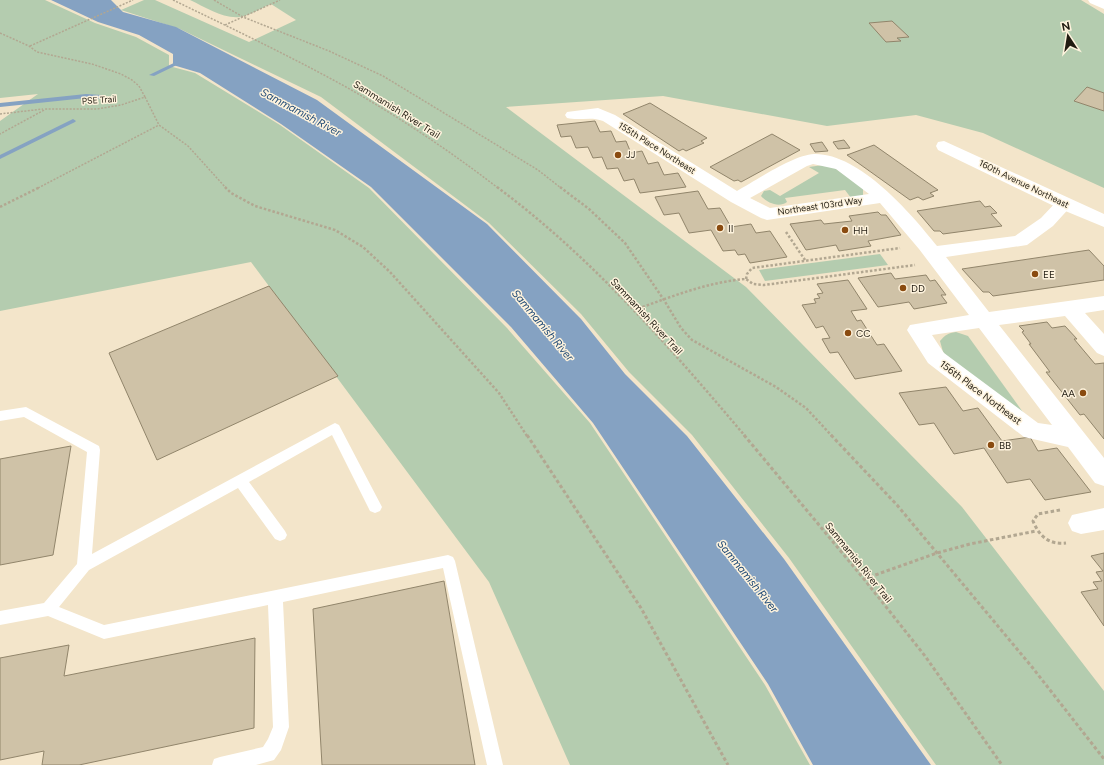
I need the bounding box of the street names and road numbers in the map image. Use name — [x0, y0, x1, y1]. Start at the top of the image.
street label: Sammamish River Trail — [351, 77, 443, 141]
street label: PSE Trail — [81, 93, 117, 106]
street label: 155th Place Northeast — [616, 119, 699, 176]
street label: 160th Avenue Northeast — [977, 157, 1071, 210]
street label: Northeast 103rd Way — [777, 194, 863, 217]
street label: Sammamish River Trail — [608, 275, 685, 357]
street label: 156th Place Northeast — [937, 357, 1024, 428]
street label: Sammamish River Trail — [822, 519, 895, 605]

